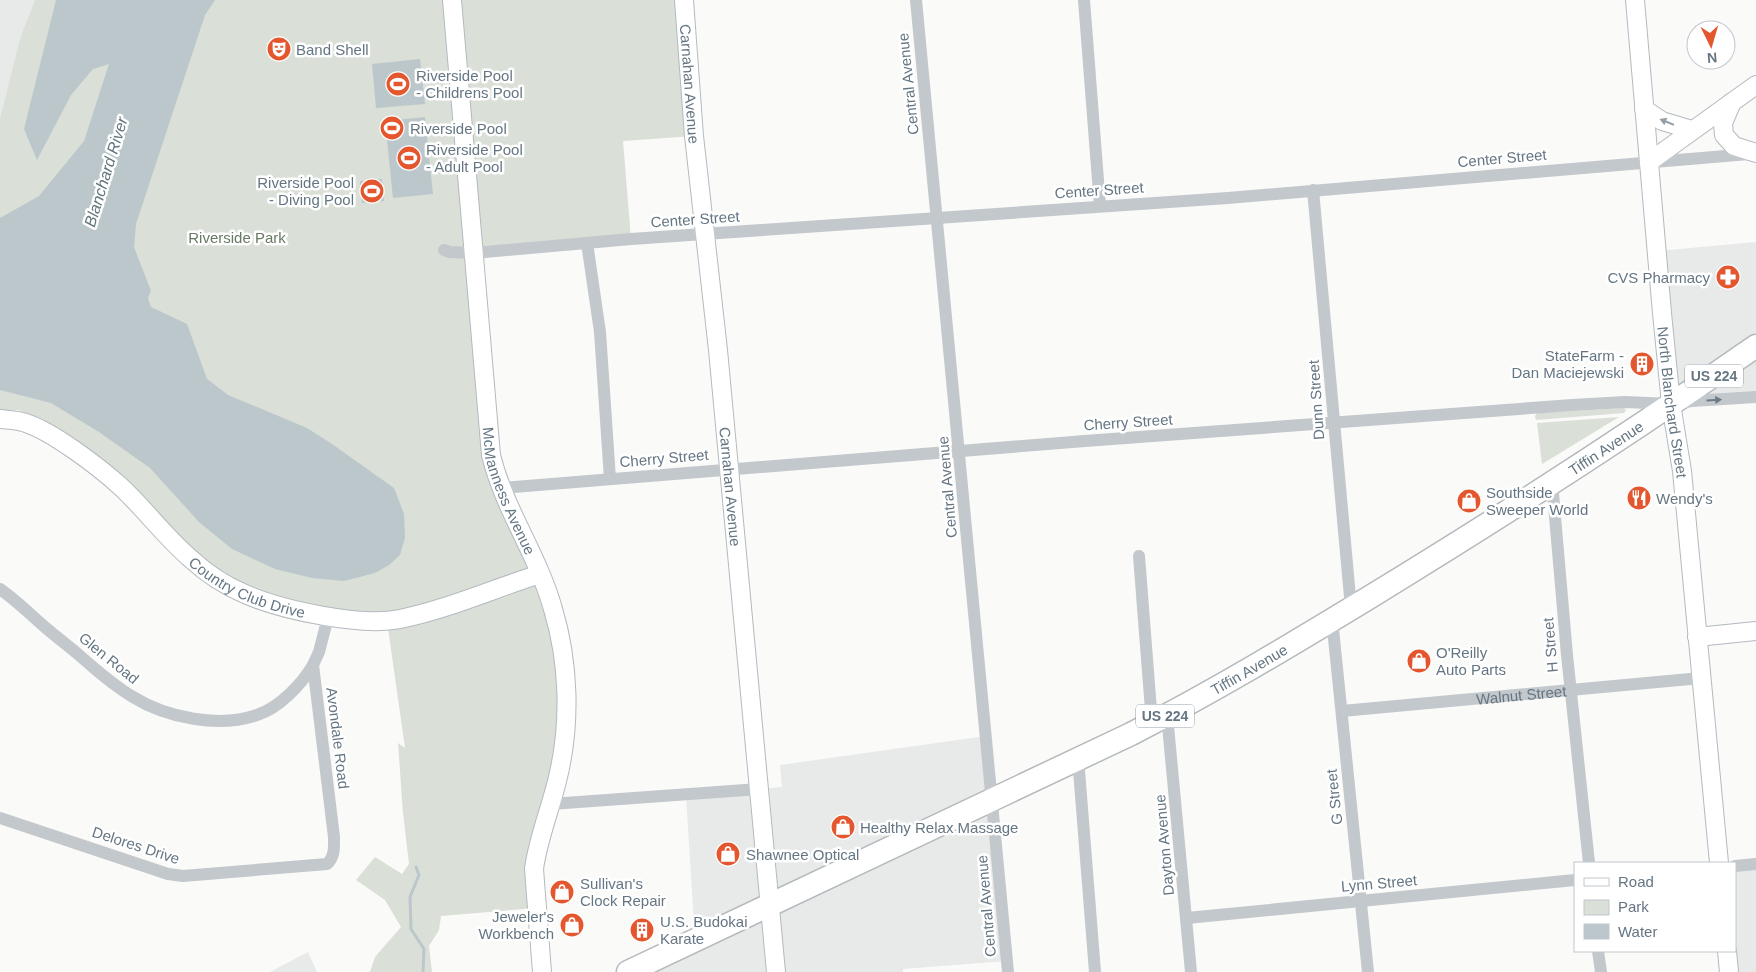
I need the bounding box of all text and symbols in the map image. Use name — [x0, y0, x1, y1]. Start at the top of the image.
north arrow — [1686, 20, 1736, 70]
street label: Carnahan Avenue — [677, 23, 703, 144]
street label: Central Avenue — [894, 32, 922, 136]
theatre icon: Band Shell — [266, 36, 292, 62]
place label: Band Shell — [296, 41, 369, 58]
text: N — [1706, 50, 1718, 66]
place label: Riverside Pool - Childrens Pool — [416, 67, 523, 101]
sports icon: Riverside Pool - Childrens Pool — [385, 71, 411, 97]
water label: Blanchard River — [81, 114, 131, 229]
sports icon: Riverside Pool — [379, 115, 405, 141]
one-way arrow — [1659, 118, 1674, 126]
place label: Riverside Pool — [410, 120, 507, 137]
place label: Riverside Pool - Adult Pool — [426, 141, 523, 175]
sports icon: Riverside Pool - Adult Pool — [396, 145, 422, 171]
street label: Center Street — [1457, 146, 1548, 170]
place label: Riverside Pool - Diving Pool — [257, 174, 354, 208]
sports icon: Riverside Pool - Diving Pool — [359, 178, 385, 204]
street label: Center Street — [1054, 178, 1145, 202]
street label: Center Street — [650, 207, 741, 231]
park label: Riverside Park — [188, 229, 286, 246]
pharmacy icon: CVS Pharmacy — [1715, 264, 1741, 290]
place label: CVS Pharmacy — [1607, 269, 1710, 286]
street label: North Blanchard Street — [1655, 326, 1691, 479]
place label: StateFarm - Dan Maciejewski — [1511, 347, 1624, 381]
building icon: StateFarm - Dan Maciejewski — [1629, 351, 1655, 377]
street label: Dunn Street — [1305, 359, 1327, 441]
road number: US 224 — [1685, 364, 1743, 388]
one-way arrow — [1706, 395, 1722, 403]
street label: Cherry Street — [1083, 410, 1174, 434]
street label: Tiffin Avenue — [1565, 417, 1646, 478]
street label: McManness Avenue — [480, 426, 539, 557]
street label: Carnahan Avenue — [717, 426, 745, 547]
street label: Central Avenue — [934, 435, 960, 539]
street label: Cherry Street — [619, 446, 710, 470]
place label: Southside Sweeper World — [1486, 484, 1588, 518]
restaurant icon: Wendy's — [1626, 485, 1652, 511]
shop icon: Southside Sweeper World — [1456, 488, 1482, 514]
place label: Wendy's — [1656, 490, 1713, 507]
street label: Country Club Drive — [186, 553, 307, 621]
street label: H Street — [1539, 616, 1561, 673]
street label: Glen Road — [76, 629, 142, 687]
street label: Tiffin Avenue — [1208, 640, 1290, 698]
place label: O'Reilly Auto Parts — [1436, 644, 1506, 678]
shop icon: O'Reilly Auto Parts — [1406, 648, 1432, 674]
street label: Walnut Street — [1475, 682, 1568, 707]
street label: Avondale Road — [323, 686, 353, 790]
road number: US 224 — [1136, 704, 1194, 728]
street label: G Street — [1323, 768, 1345, 826]
street label: Dayton Avenue — [1151, 794, 1177, 896]
shop icon: Healthy Relax Massage — [830, 814, 856, 840]
place label: Healthy Relax Massage — [860, 819, 1018, 836]
street label: Delores Drive — [90, 823, 182, 867]
shop icon: Shawnee Optical — [715, 841, 741, 867]
place label: Shawnee Optical — [746, 846, 859, 863]
street label: Central Avenue — [973, 854, 999, 958]
legend — [1574, 862, 1736, 952]
street label: Lynn Street — [1340, 871, 1418, 895]
text: Road — [1618, 873, 1654, 890]
place label: Sullivan's Clock Repair — [580, 875, 666, 909]
shop icon: Sullivan's Clock Repair — [549, 879, 575, 905]
text: Park — [1618, 898, 1649, 915]
place label: Jeweler's Workbench — [478, 908, 554, 942]
shop icon: Jeweler's Workbench — [559, 912, 585, 938]
place label: U.S. Budokai Karate — [660, 913, 748, 947]
building icon: U.S. Budokai Karate — [629, 917, 655, 943]
text: Water — [1618, 923, 1657, 940]

